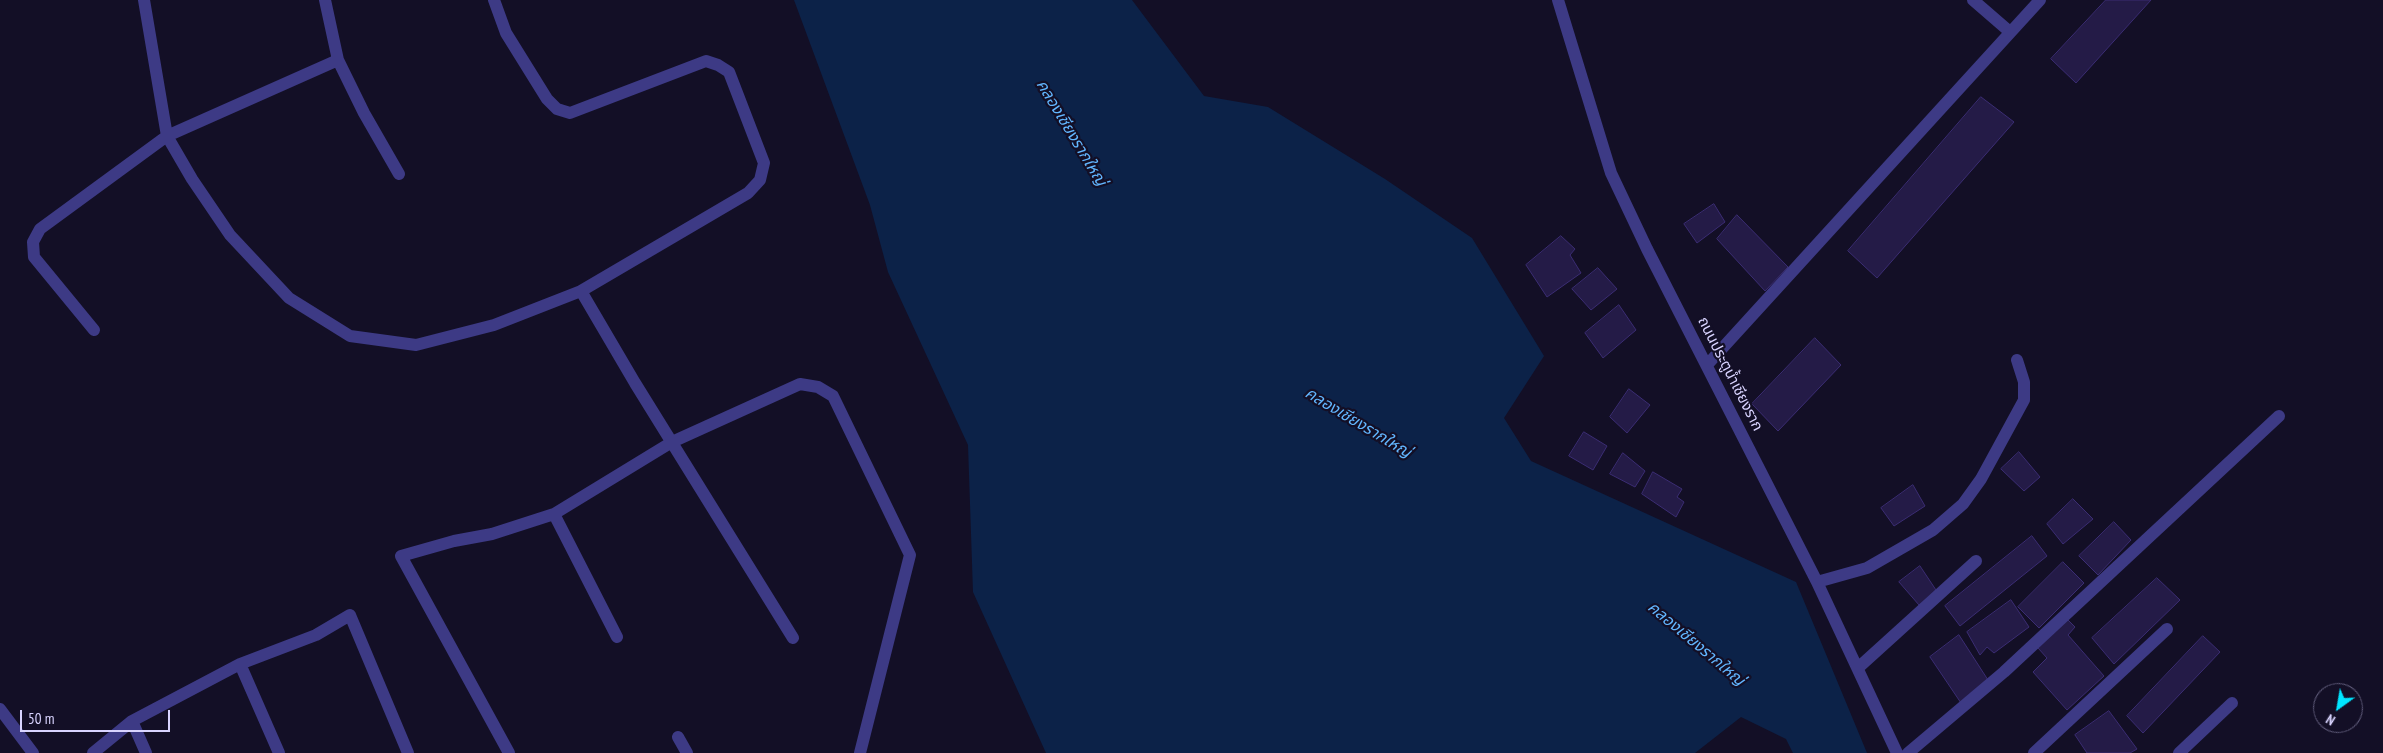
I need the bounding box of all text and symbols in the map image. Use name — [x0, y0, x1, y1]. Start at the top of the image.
water label: คลองเชียงรากใหญ่ — [1032, 76, 1110, 190]
street label: ถนนประตูน้ำเชียงราก — [1693, 314, 1767, 434]
water label: คลองเชียงรากใหญ่ — [1301, 384, 1415, 462]
water label: คลองเชียงรากใหญ่ — [1644, 598, 1748, 690]
north arrow — [2313, 683, 2363, 733]
scale bar — [22, 700, 172, 732]
text: 50 m — [28, 709, 54, 728]
text: N — [2323, 710, 2339, 730]

